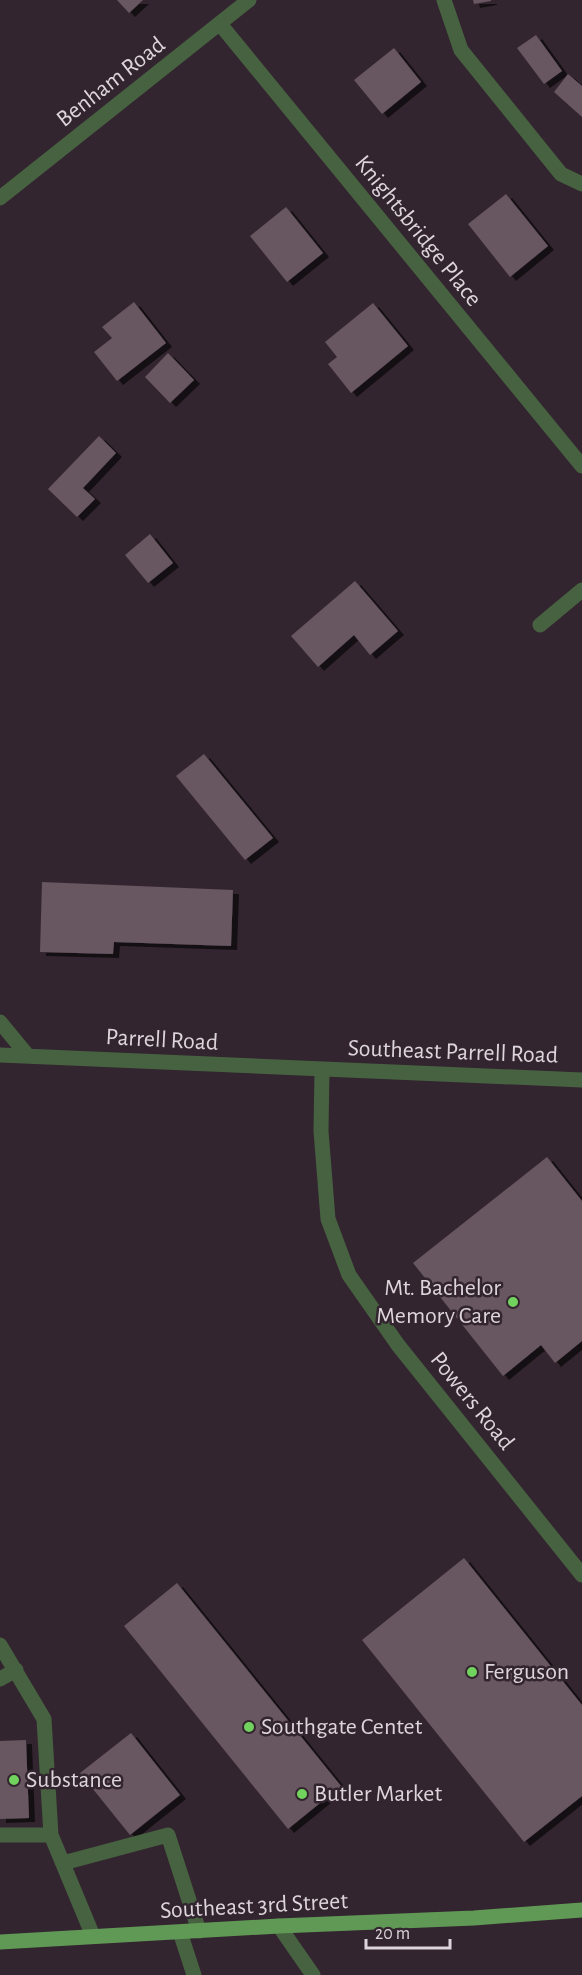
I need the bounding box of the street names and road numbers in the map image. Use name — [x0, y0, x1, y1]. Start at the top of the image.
street label: Benham Road — [52, 32, 170, 132]
street label: Knightsbridge Place — [350, 151, 486, 311]
street label: Parrell Road — [105, 1025, 219, 1055]
street label: Southeast Parrell Road — [347, 1036, 559, 1068]
street label: Powers Road — [425, 1348, 519, 1454]
street label: Southeast 3rd Street — [159, 1889, 349, 1923]

